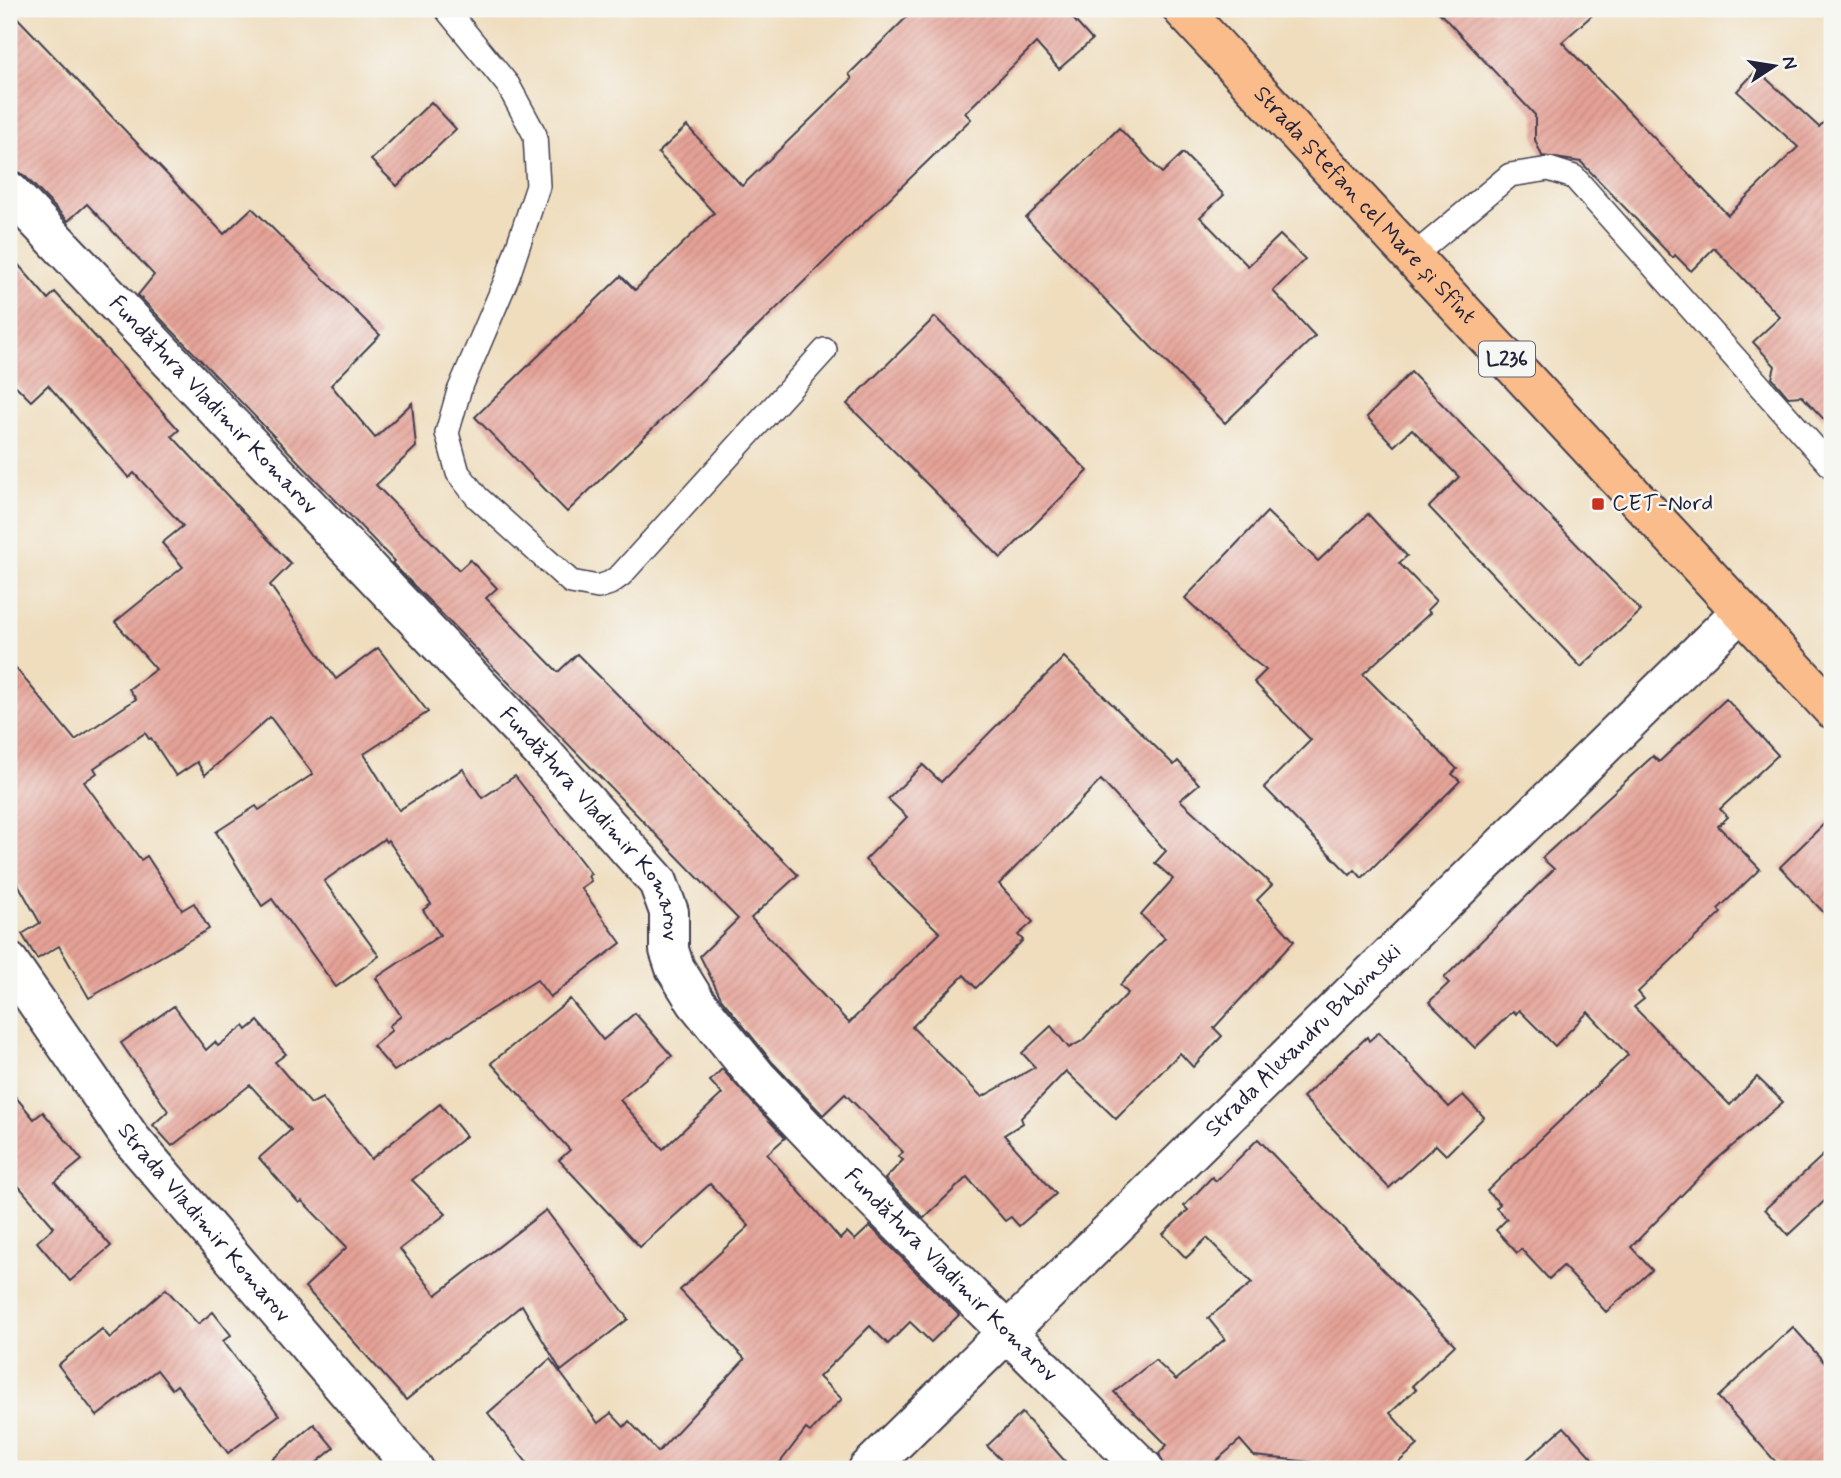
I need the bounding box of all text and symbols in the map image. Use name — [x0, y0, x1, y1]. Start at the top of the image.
north arrow — [1740, 32, 1810, 102]
text: N — [1776, 54, 1803, 72]
street label: Strada Ștefan cel Mare și Sfînt — [1246, 80, 1482, 331]
street label: Fundătura Vladimir Komarov — [102, 290, 324, 522]
road number: L236 — [1479, 342, 1535, 376]
place label: CET-Nord — [1612, 489, 1713, 519]
marker: CET-Nord — [1590, 496, 1606, 512]
street label: Fundătura Vladimir Komarov — [492, 701, 684, 941]
street label: Strada Alexandru Babinski — [1199, 937, 1409, 1144]
street label: Strada Vladimir Komarov — [110, 1118, 297, 1330]
street label: Fundătura Vladimir Komarov — [837, 1162, 1064, 1389]

